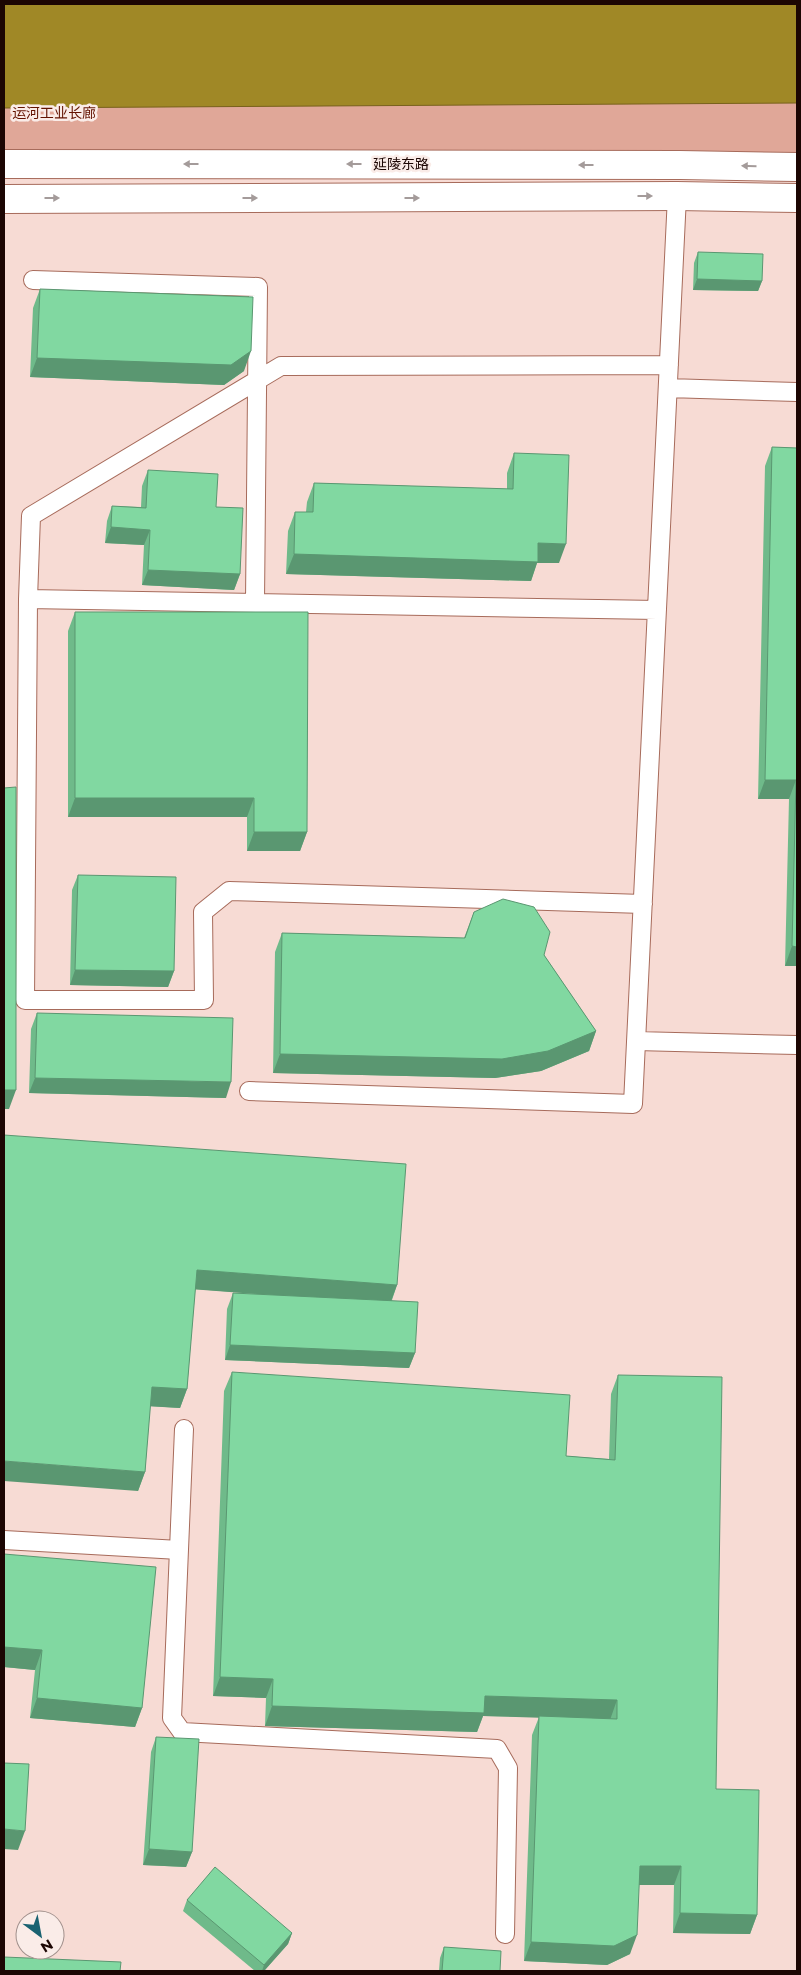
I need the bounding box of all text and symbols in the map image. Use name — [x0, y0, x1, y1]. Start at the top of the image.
park label: 运河工业长廊 — [12, 104, 96, 122]
street label: 延陵东路 — [373, 155, 429, 173]
one-way arrow — [183, 160, 199, 168]
one-way arrow — [345, 160, 361, 168]
one-way arrow — [578, 161, 594, 169]
one-way arrow — [740, 162, 756, 170]
one-way arrow — [637, 192, 653, 200]
one-way arrow — [45, 194, 61, 202]
one-way arrow — [242, 194, 258, 202]
one-way arrow — [405, 194, 421, 202]
north arrow — [15, 1910, 65, 1960]
text: N — [37, 1935, 56, 1957]

